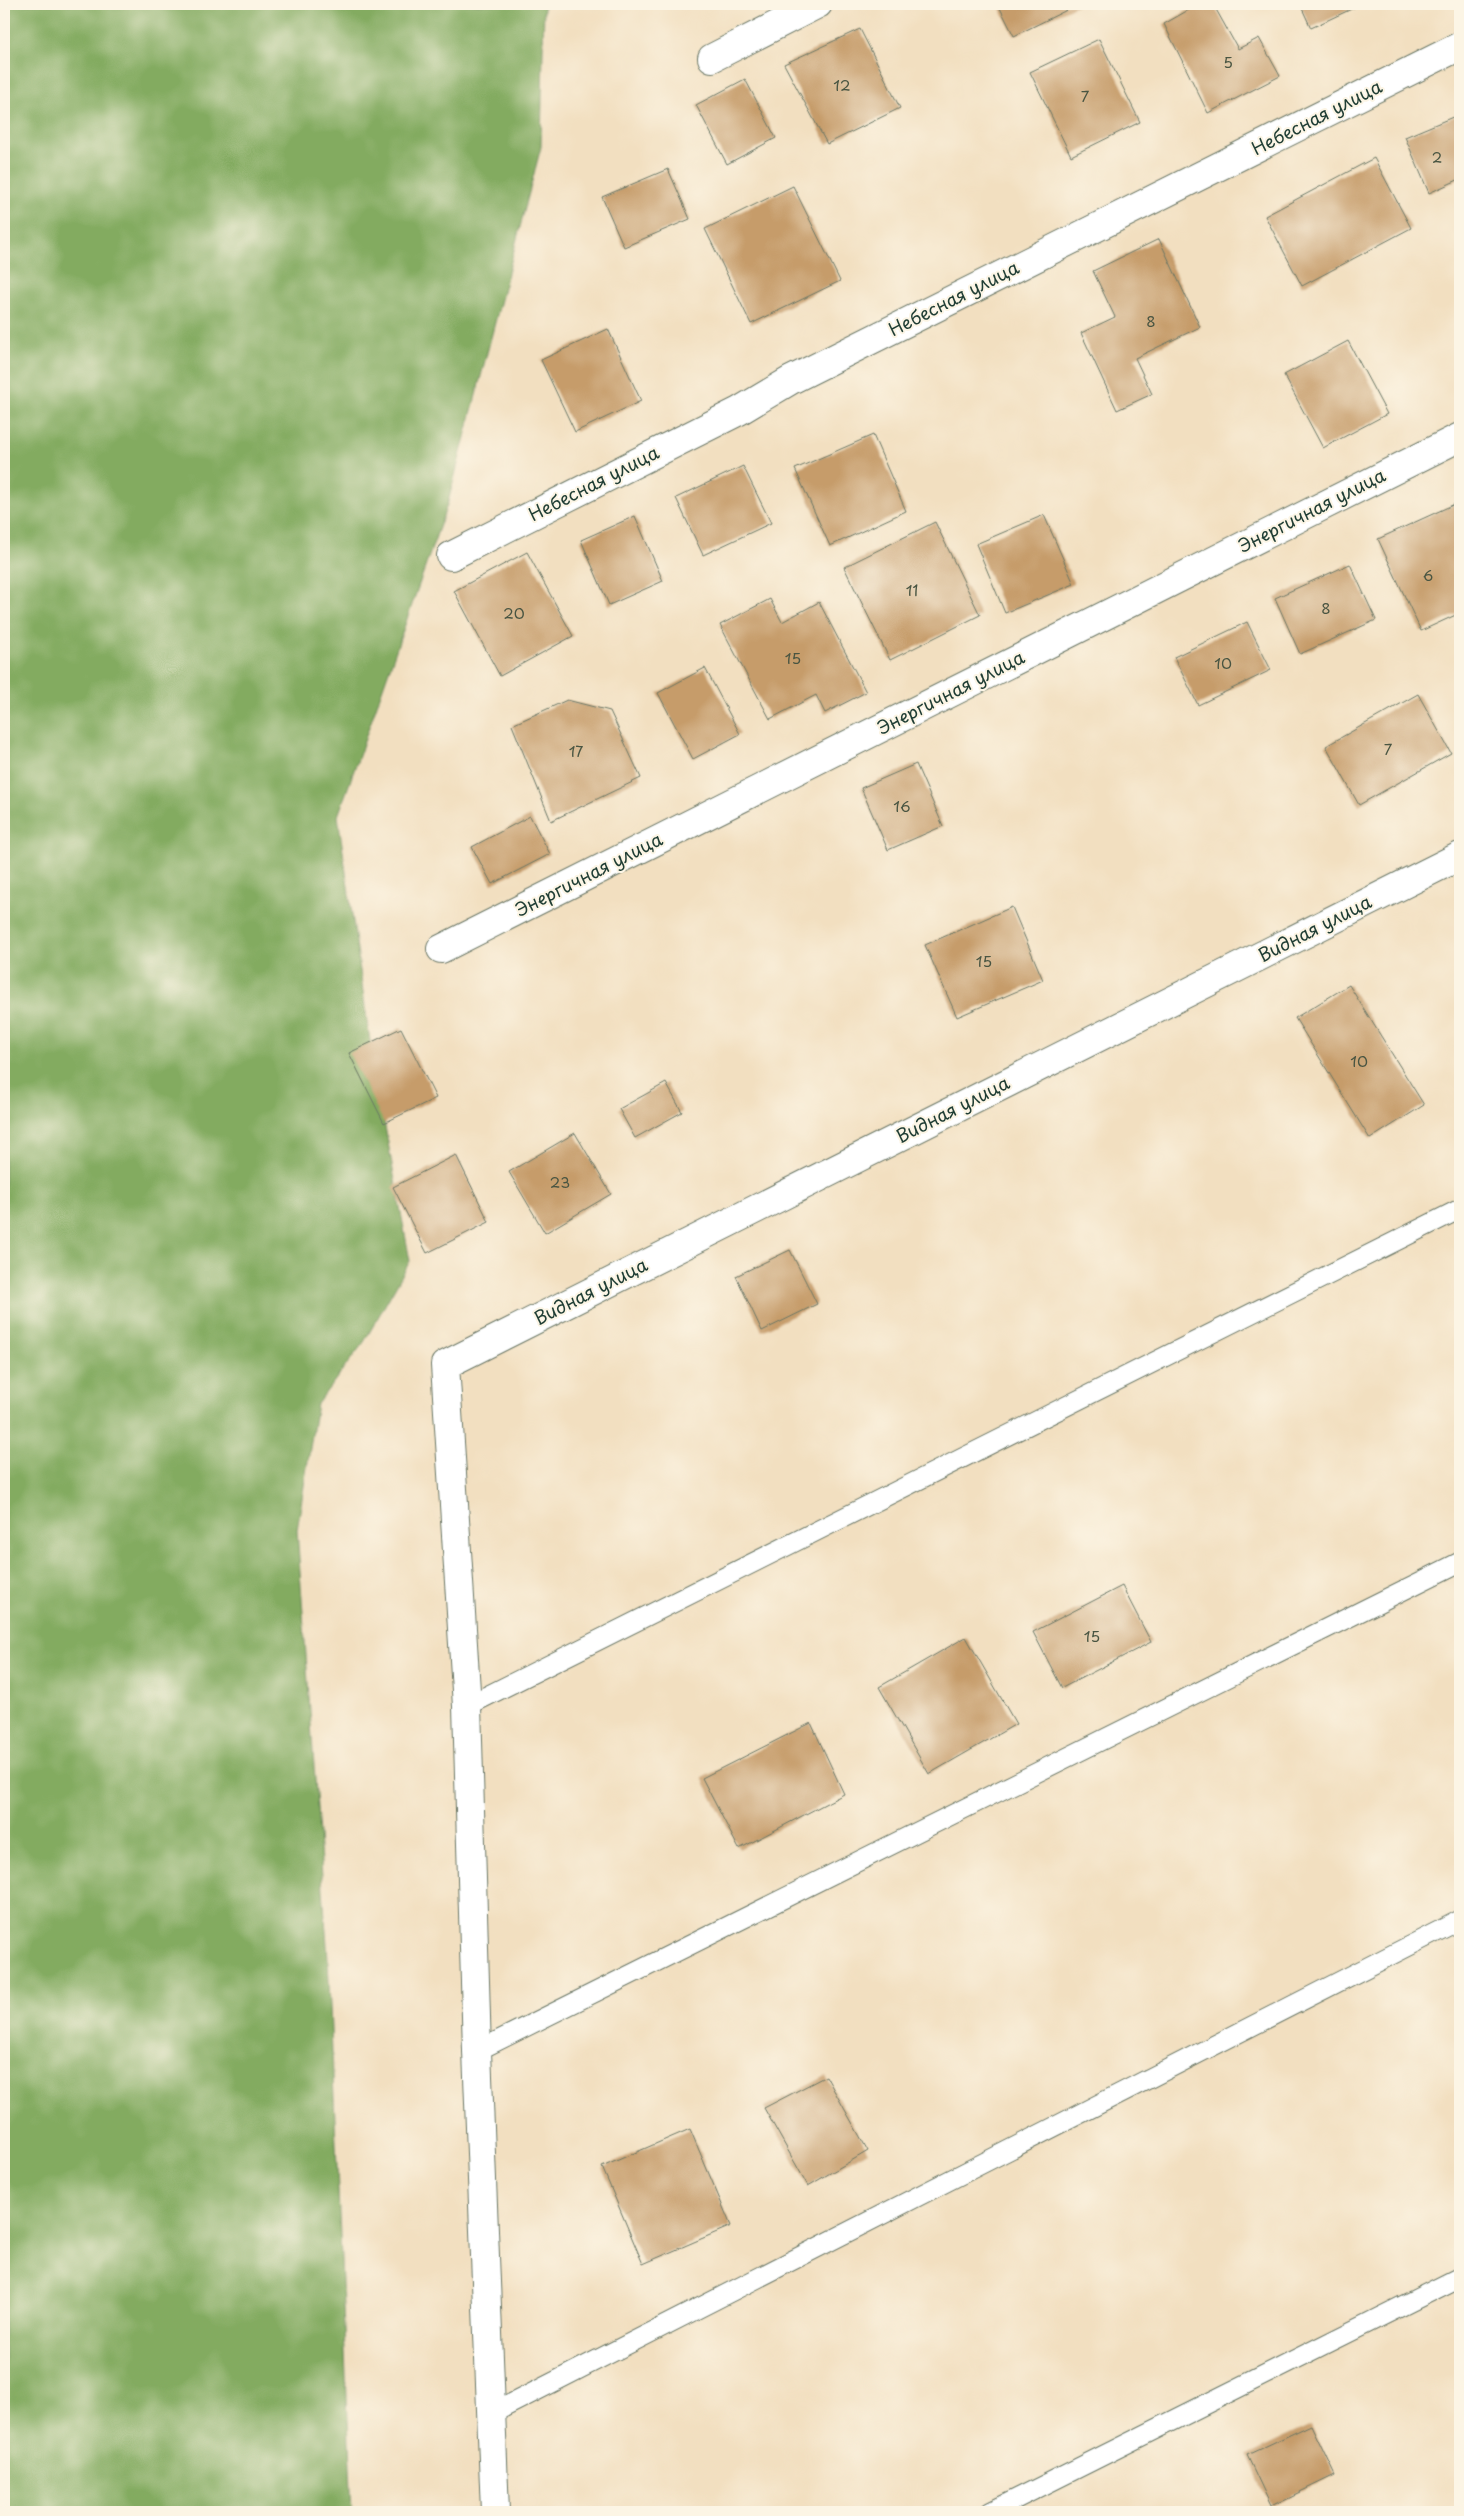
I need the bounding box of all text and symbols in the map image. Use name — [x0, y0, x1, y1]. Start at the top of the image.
house number: 5 — [1223, 50, 1233, 73]
street label: Небесная улица — [1246, 72, 1387, 161]
house number: 12 — [833, 73, 851, 96]
house number: 7 — [1081, 84, 1090, 107]
house number: 2 — [1432, 145, 1442, 168]
street label: Небесная улица — [883, 253, 1024, 342]
house number: 8 — [1146, 309, 1156, 332]
street label: Небесная улица — [523, 438, 664, 527]
street label: Энергичная улица — [1233, 460, 1390, 559]
house number: 6 — [1423, 563, 1433, 586]
house number: 11 — [906, 578, 918, 601]
house number: 8 — [1321, 596, 1331, 619]
house number: 20 — [503, 601, 525, 624]
street label: Энергичная улица — [872, 642, 1029, 741]
house number: 15 — [785, 646, 801, 669]
house number: 10 — [1214, 651, 1232, 674]
house number: 7 — [1384, 737, 1393, 760]
house number: 17 — [569, 739, 583, 762]
house number: 16 — [893, 794, 911, 817]
street label: Энергичная улица — [510, 824, 667, 923]
street label: Видная улица — [1253, 887, 1376, 968]
house number: 15 — [976, 949, 992, 972]
house number: 10 — [1350, 1049, 1368, 1072]
street label: Видная улица — [891, 1068, 1014, 1149]
house number: 23 — [550, 1170, 570, 1193]
street label: Видная улица — [529, 1250, 652, 1331]
house number: 15 — [1084, 1624, 1100, 1647]

